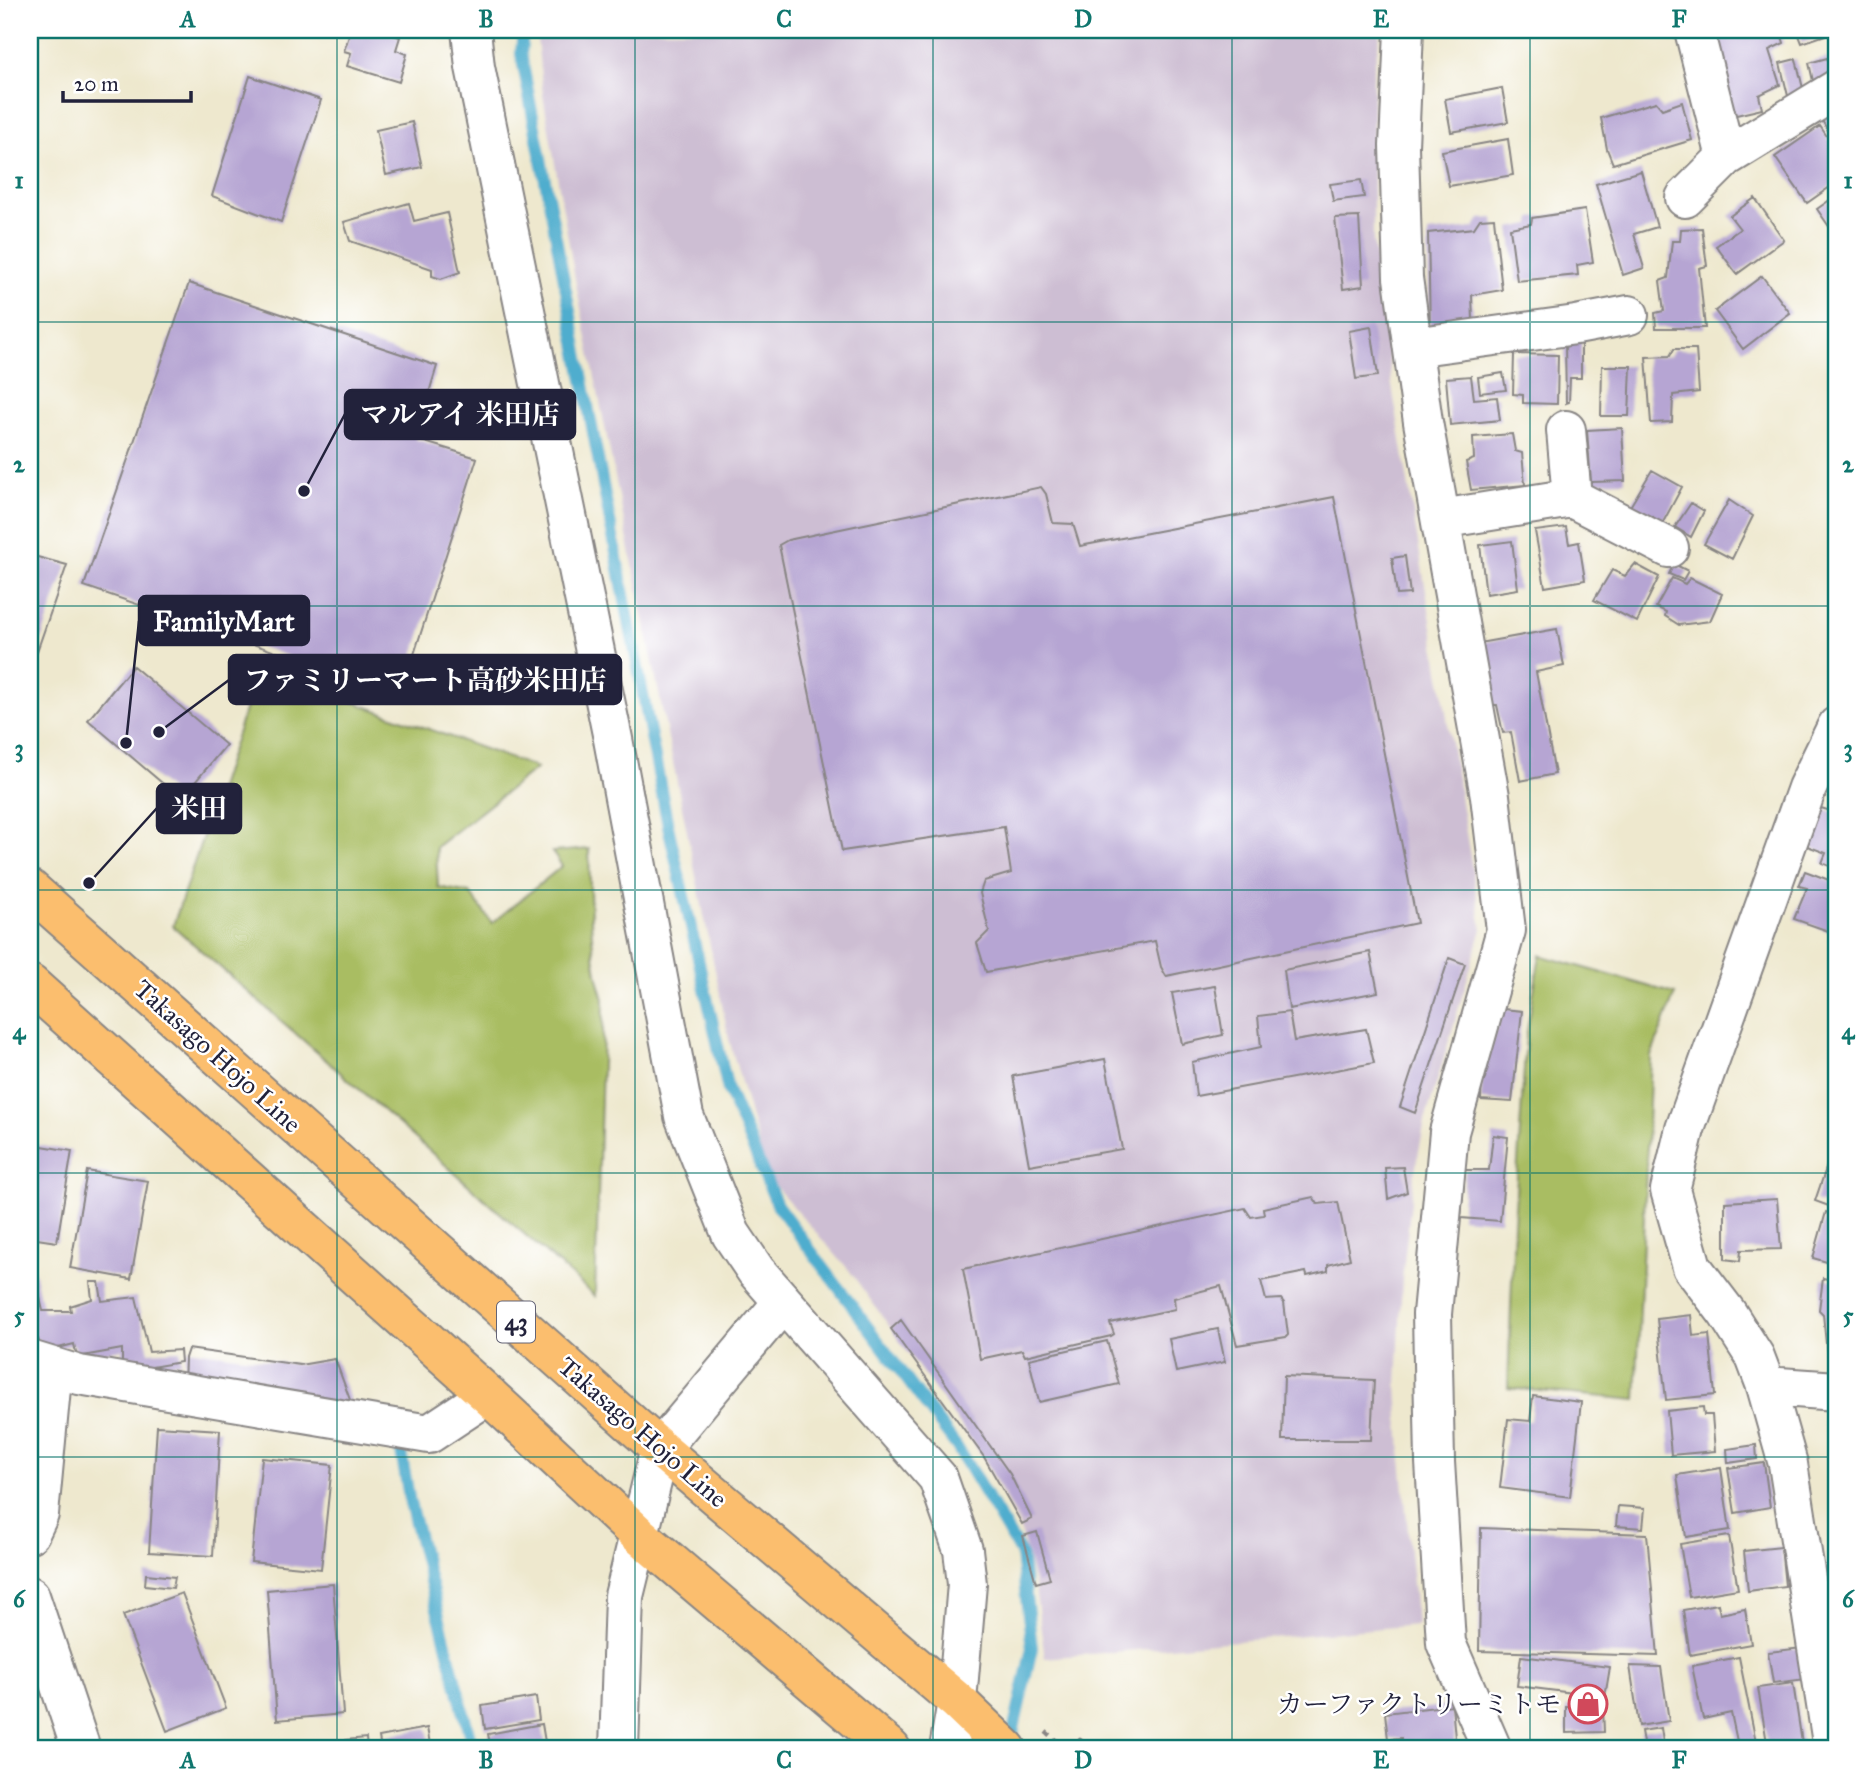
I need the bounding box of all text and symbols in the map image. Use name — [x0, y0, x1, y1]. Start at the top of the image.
text: A — [178, 5, 196, 33]
text: B — [478, 5, 494, 33]
text: C — [776, 5, 792, 33]
text: D — [1074, 5, 1092, 33]
text: E — [1373, 5, 1390, 33]
text: F — [1671, 5, 1687, 33]
scale bar — [63, 60, 191, 104]
text: 20 m — [74, 71, 119, 97]
text: 1 — [14, 166, 24, 194]
text: 1 — [1843, 166, 1853, 194]
callout: マルアイ 米田店 — [345, 390, 575, 439]
text: マルアイ 米田店 — [360, 397, 560, 432]
text: 2 — [13, 450, 25, 478]
text: 2 — [1842, 450, 1854, 478]
callout: FamilyMart — [139, 596, 309, 645]
text: FamilyMart — [153, 604, 295, 639]
callout: ファミリーマート高砂米田店 — [229, 655, 621, 704]
text: ファミリーマート高砂米田店 — [243, 663, 607, 698]
text: 3 — [14, 734, 24, 763]
text: 3 — [1843, 734, 1853, 763]
callout: 米田 — [157, 784, 241, 833]
text: 米田 — [171, 791, 227, 826]
street label: Takasago Hojo Line — [128, 973, 308, 1140]
text: 4 — [13, 1017, 27, 1045]
text: 4 — [1842, 1017, 1856, 1045]
text: 5 — [14, 1301, 25, 1329]
text: 5 — [1843, 1301, 1854, 1329]
road number: 43 — [497, 1302, 535, 1342]
street label: Takasago Hojo Line — [552, 1350, 734, 1514]
text: 6 — [13, 1585, 26, 1613]
text: 6 — [1842, 1585, 1855, 1613]
shop icon: カーファクトリーミトモ — [1567, 1683, 1609, 1725]
place label: カーファクトリーミトモ — [1277, 1688, 1561, 1720]
text: A — [178, 1746, 196, 1774]
text: B — [478, 1746, 494, 1774]
text: C — [776, 1746, 792, 1774]
text: D — [1074, 1746, 1092, 1774]
text: E — [1373, 1746, 1390, 1774]
text: F — [1671, 1746, 1687, 1774]

